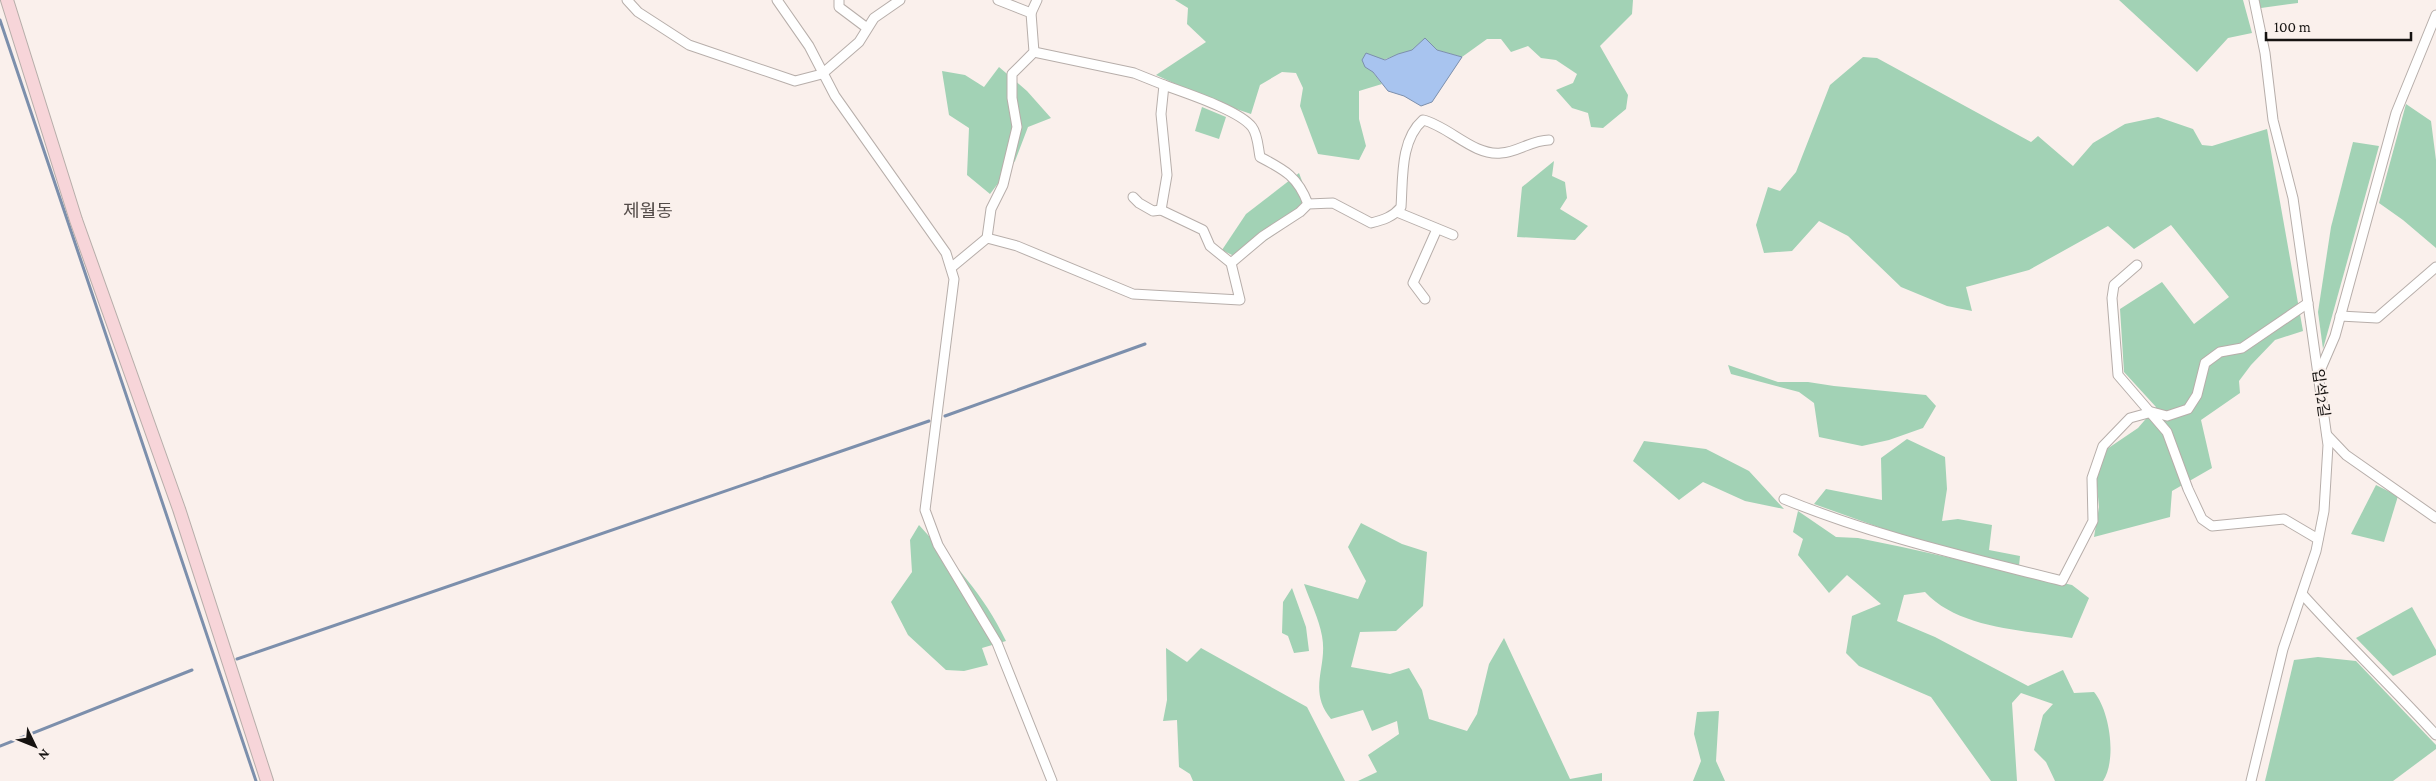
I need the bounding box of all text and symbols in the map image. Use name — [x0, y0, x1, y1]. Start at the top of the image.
scale bar — [2266, 10, 2411, 42]
text: 100 m — [2274, 19, 2311, 35]
district label: 제월동 — [623, 201, 673, 221]
street label: 입석2길 — [2310, 368, 2332, 418]
north arrow — [10, 721, 60, 771]
text: N — [35, 746, 54, 764]

